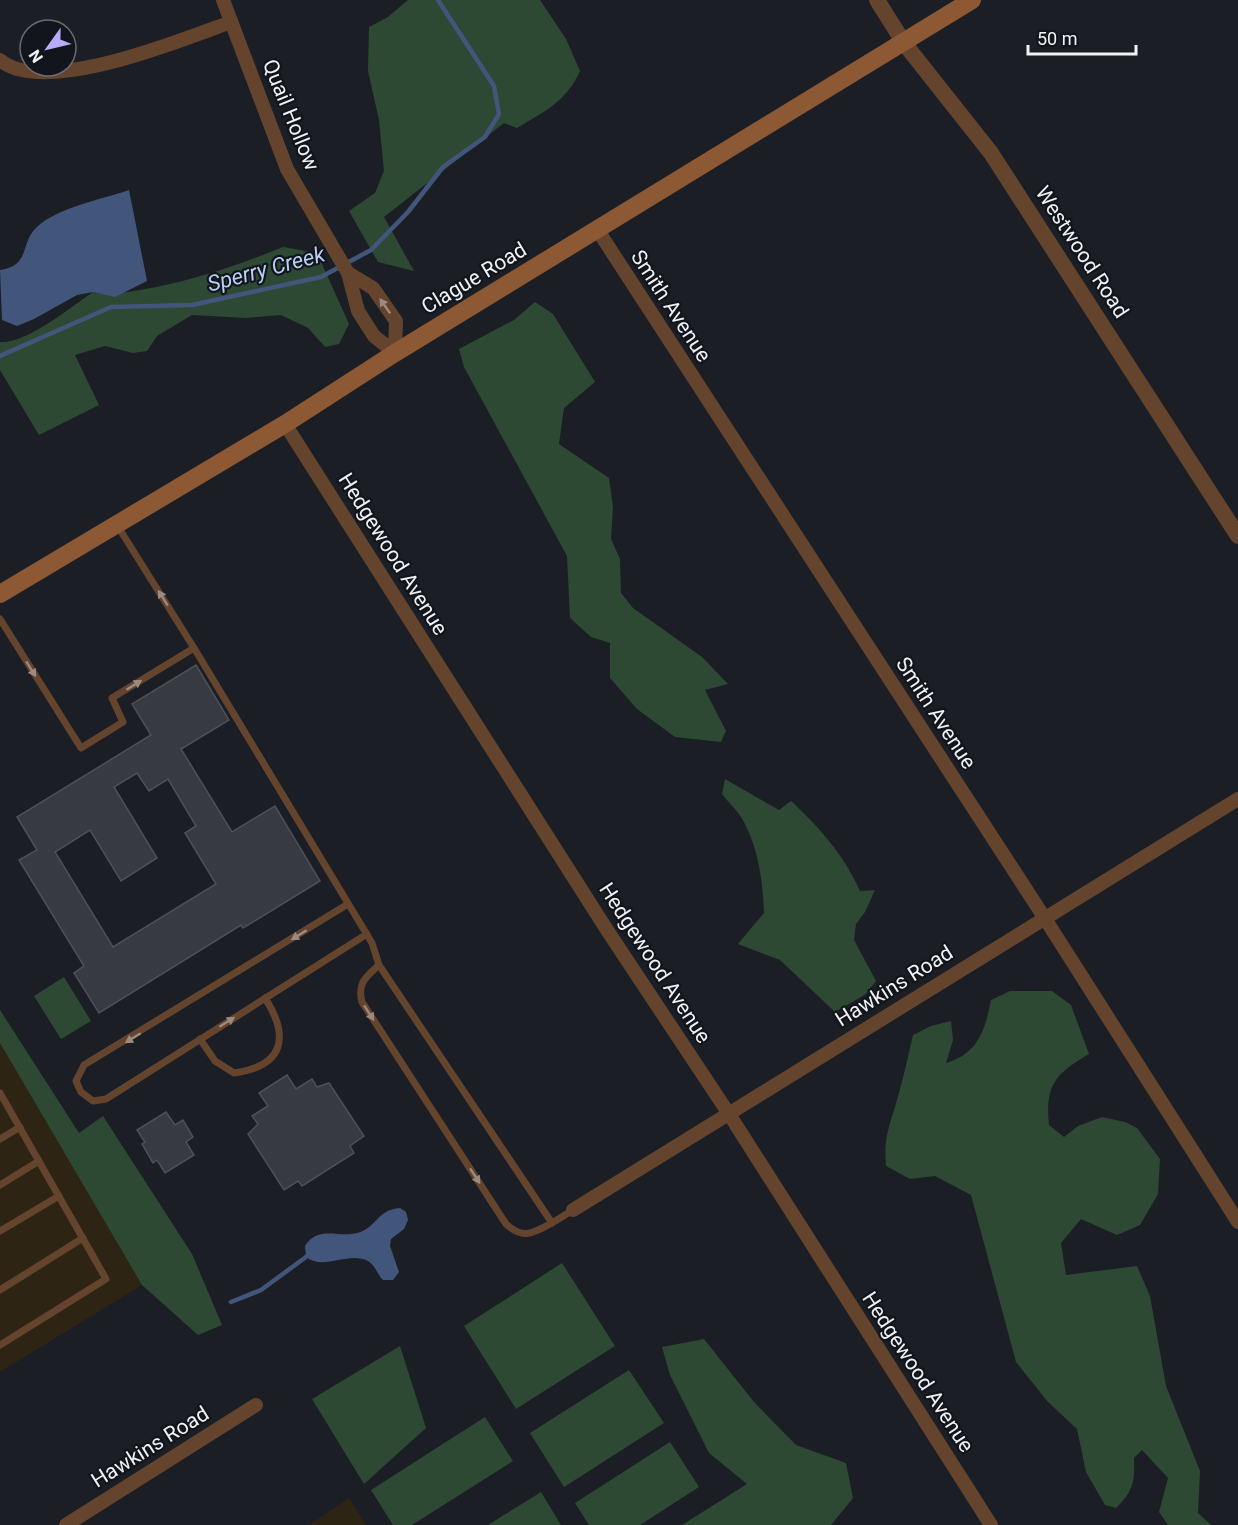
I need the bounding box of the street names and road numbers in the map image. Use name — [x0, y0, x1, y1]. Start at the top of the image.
street label: Quail Hollow — [258, 56, 324, 174]
street label: Westwood Road — [1031, 182, 1133, 322]
street label: Clague Road — [417, 237, 531, 319]
street label: Smith Avenue — [626, 246, 716, 366]
street label: Hedgewood Avenue — [333, 469, 453, 639]
street label: Smith Avenue — [891, 653, 981, 773]
street label: Hedgewood Avenue — [594, 878, 716, 1048]
street label: Hawkins Road — [831, 940, 957, 1032]
street label: Hedgewood Avenue — [857, 1287, 979, 1457]
street label: Hawkins Road — [87, 1401, 213, 1493]

